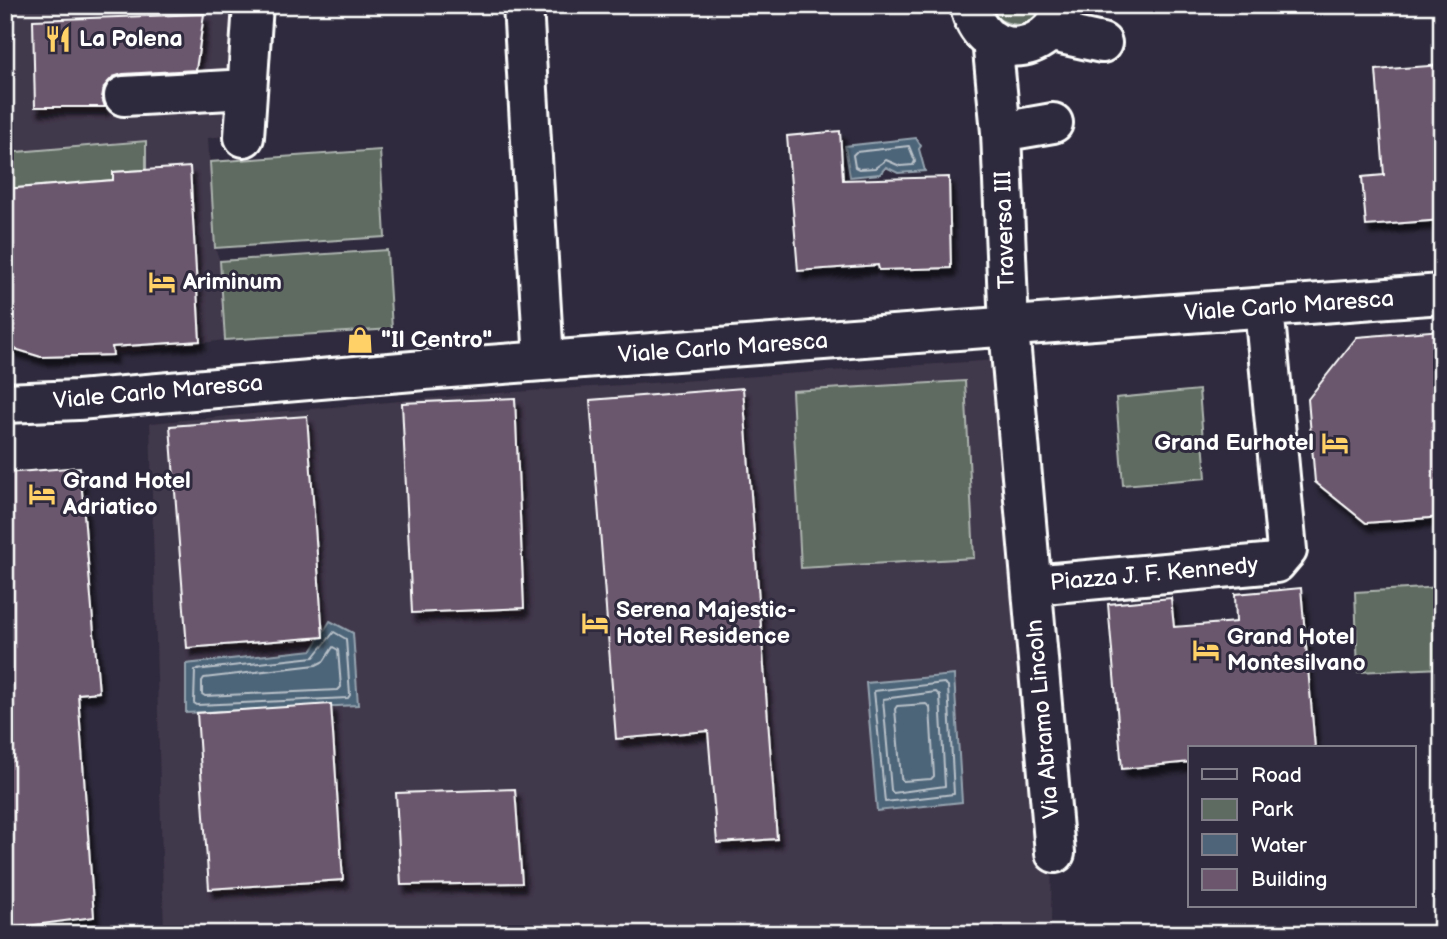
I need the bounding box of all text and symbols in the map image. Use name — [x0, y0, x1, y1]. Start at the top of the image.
restaurant icon: La Polena — [43, 24, 73, 54]
place label: La Polena — [79, 25, 183, 53]
street label: Traversa III — [989, 170, 1021, 290]
hotel icon: Ariminum — [147, 267, 177, 297]
place label: Ariminum — [182, 268, 282, 296]
street label: Viale Carlo Maresca — [1183, 285, 1395, 327]
shop icon: "Il Centro" — [345, 325, 375, 355]
place label: "Il Centro" — [381, 326, 492, 354]
street label: Viale Carlo Maresca — [617, 327, 829, 369]
street label: Viale Carlo Maresca — [52, 369, 264, 415]
hotel icon: Grand Eurhotel — [1320, 428, 1350, 458]
place label: Grand Eurhotel — [1154, 429, 1314, 457]
place label: Grand Hotel Adriatico — [62, 467, 191, 521]
hotel icon: Grand Hotel Adriatico — [27, 479, 57, 509]
street label: Piazza J. F. Kennedy — [1049, 551, 1260, 597]
place label: Serena Majestic- Hotel Residence — [616, 596, 796, 650]
hotel icon: Serena Majestic- Hotel Residence — [580, 608, 610, 638]
street label: Via Abramo Lincoln — [1020, 618, 1066, 820]
place label: Grand Hotel Montesilvano — [1227, 623, 1366, 677]
hotel icon: Grand Hotel Montesilvano — [1191, 635, 1221, 665]
legend — [1188, 746, 1416, 908]
text: Road — [1251, 763, 1302, 788]
text: Park — [1251, 797, 1294, 822]
text: Water — [1251, 833, 1307, 858]
text: Building — [1251, 867, 1327, 892]

